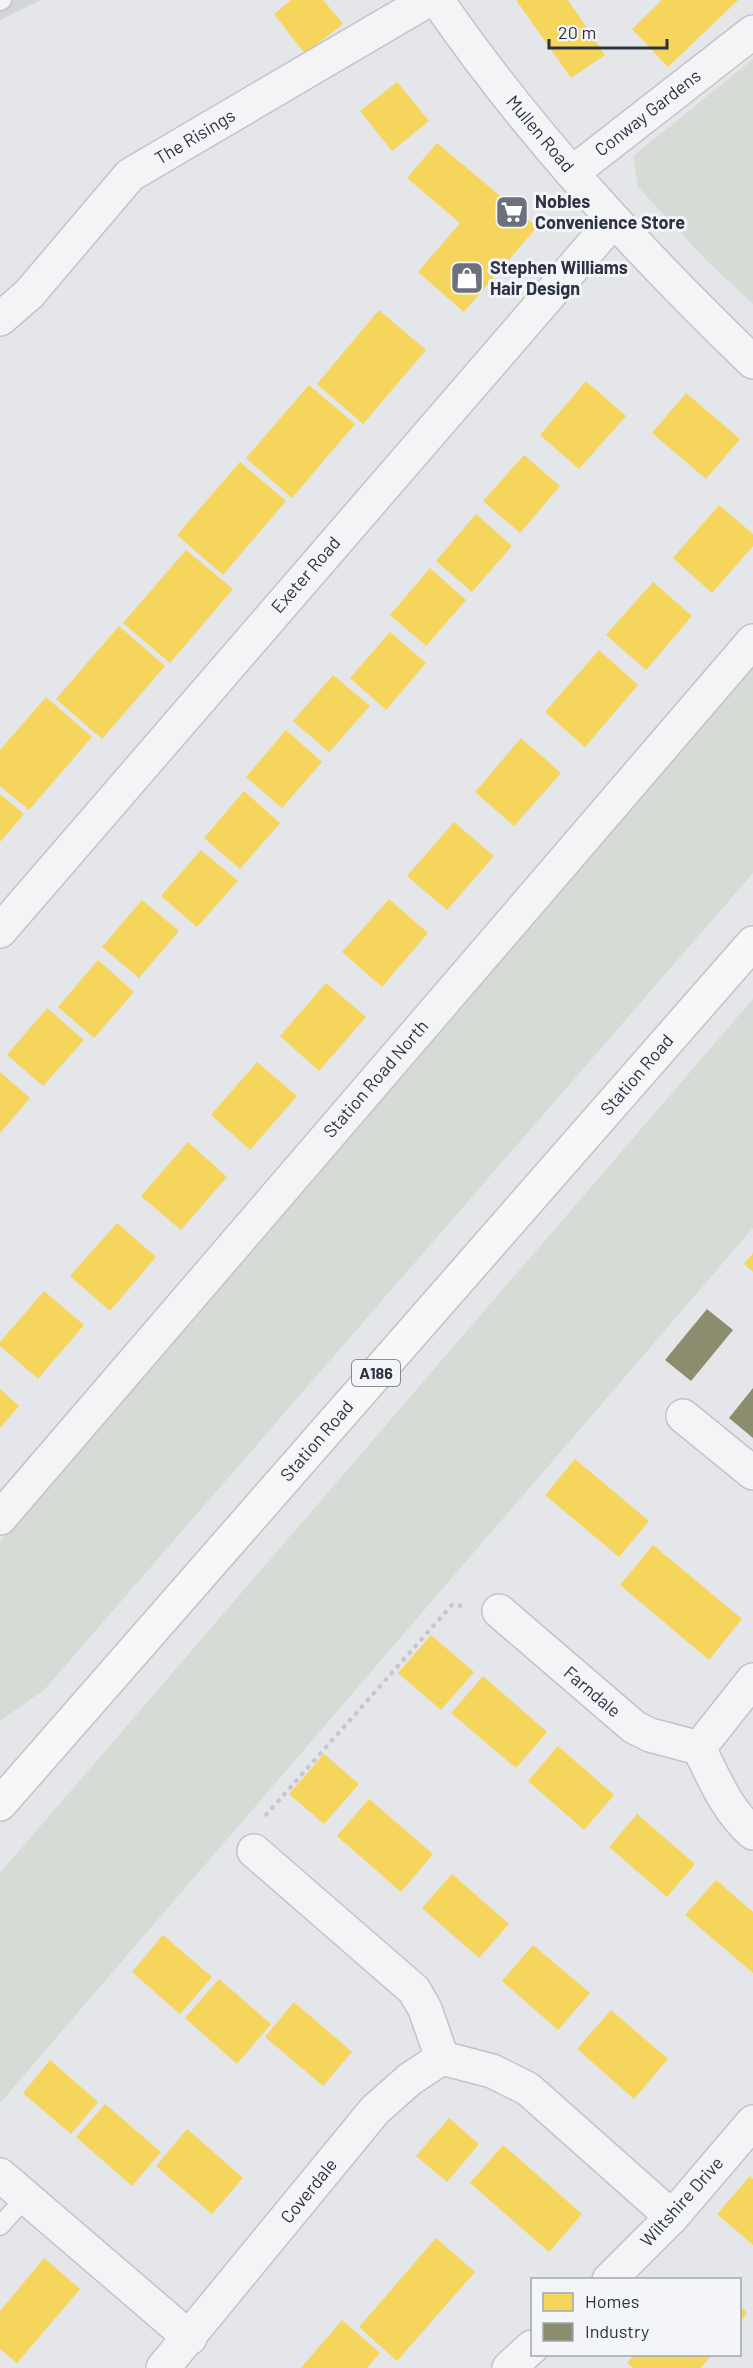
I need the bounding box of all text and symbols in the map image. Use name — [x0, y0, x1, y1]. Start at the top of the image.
scale bar — [549, 12, 668, 50]
text: 20 m — [558, 21, 596, 43]
street label: Conway Gardens — [590, 64, 705, 160]
street label: Mullen Road — [502, 90, 579, 176]
street label: The Risings — [150, 104, 239, 169]
place label: Nobles Convenience Store — [535, 190, 685, 233]
supermarket icon: Nobles Convenience Store — [494, 194, 530, 230]
place label: Stephen Williams Hair Design — [490, 256, 628, 299]
shop icon: Stephen Williams Hair Design — [449, 260, 485, 296]
street label: Exeter Road — [266, 532, 345, 617]
street label: Station Road North — [318, 1015, 432, 1142]
street label: Station Road — [595, 1029, 677, 1119]
road number: A186 — [352, 1360, 400, 1386]
street label: Station Road — [275, 1395, 357, 1485]
street label: Farndale — [560, 1661, 626, 1721]
street label: Wiltshire Drive — [635, 2152, 728, 2251]
street label: Coverdale — [275, 2153, 341, 2227]
legend — [531, 2278, 741, 2356]
text: Homes — [585, 2290, 639, 2312]
text: Industry — [585, 2320, 649, 2342]

